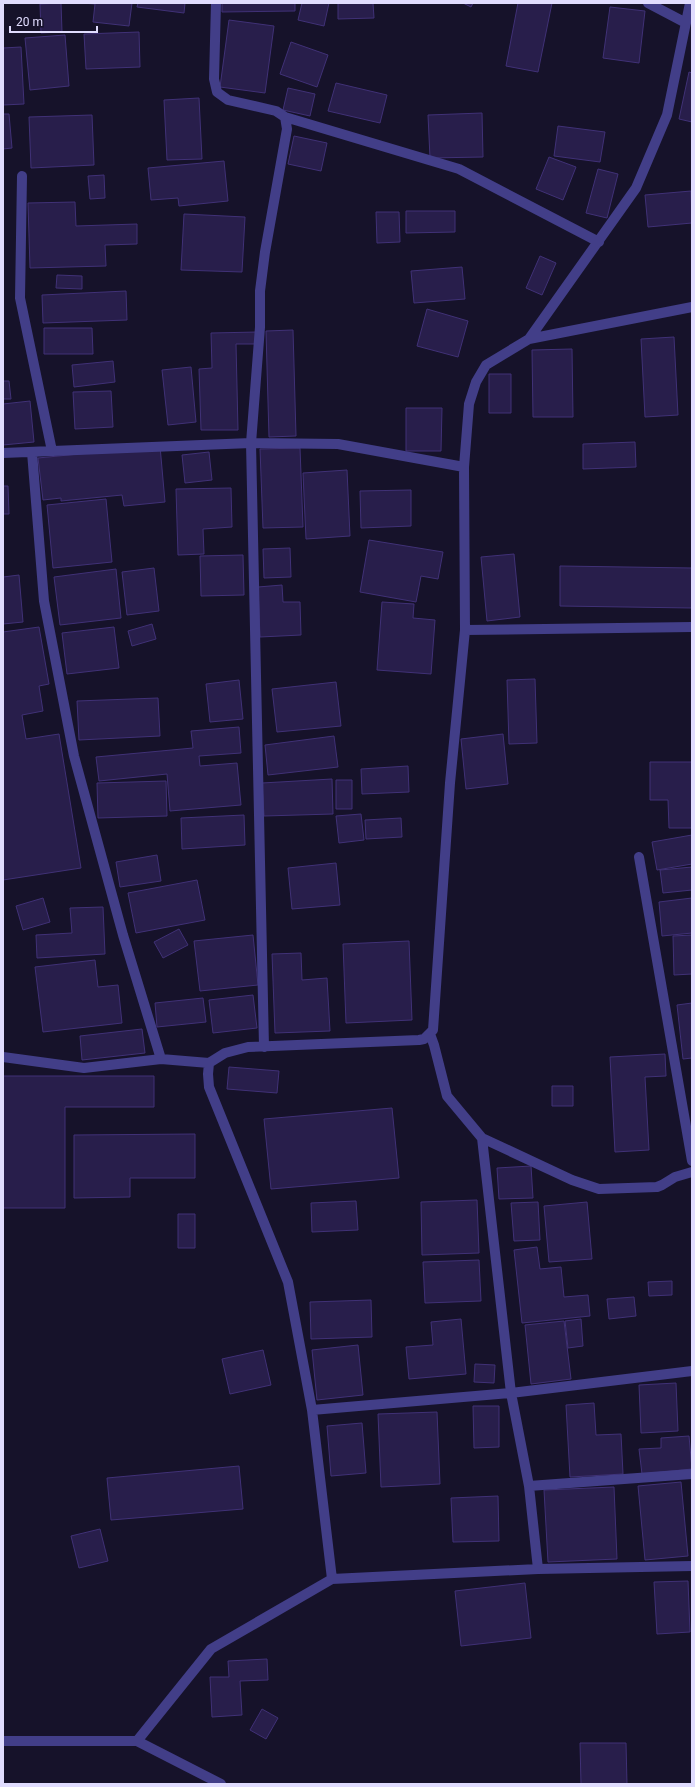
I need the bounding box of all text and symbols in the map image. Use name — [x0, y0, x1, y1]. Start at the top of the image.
scale bar — [10, 8, 97, 34]
text: 20 m — [16, 15, 43, 29]

